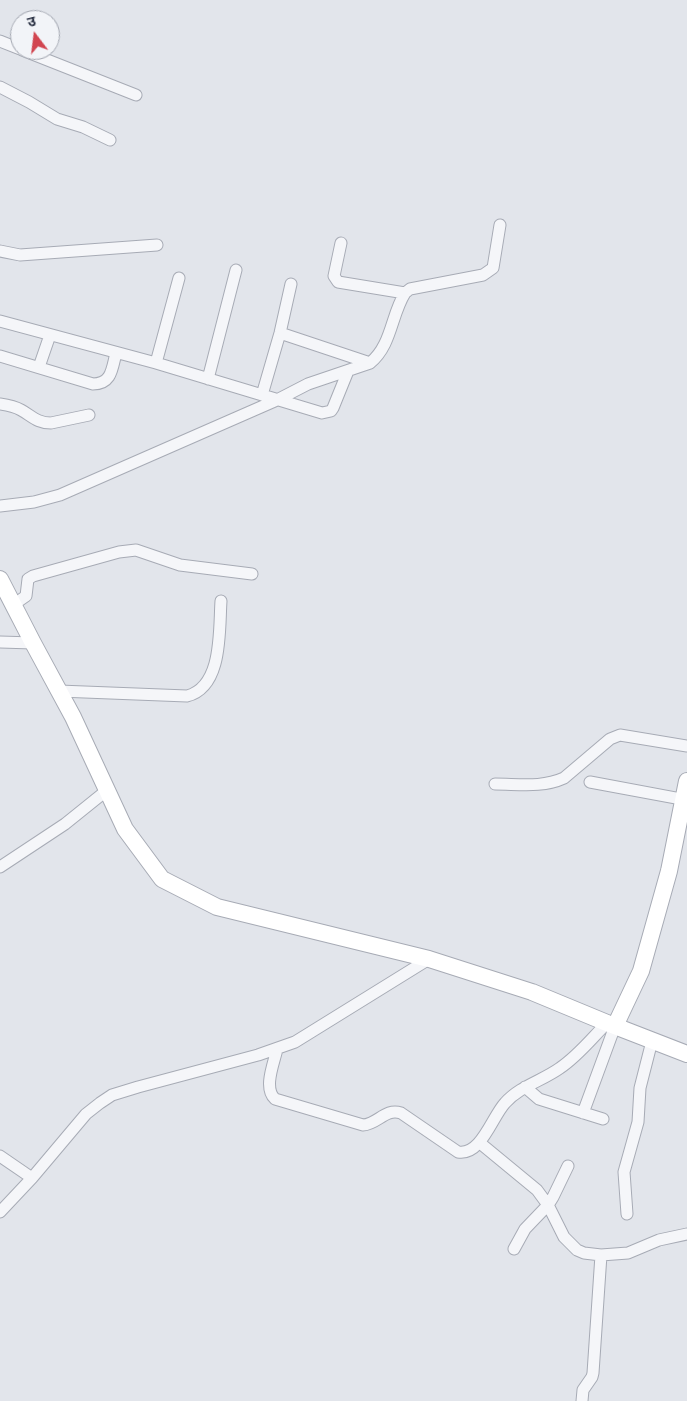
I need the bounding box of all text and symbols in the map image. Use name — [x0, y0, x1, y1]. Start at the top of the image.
north arrow — [10, 10, 60, 60]
text: उ — [25, 13, 37, 30]

